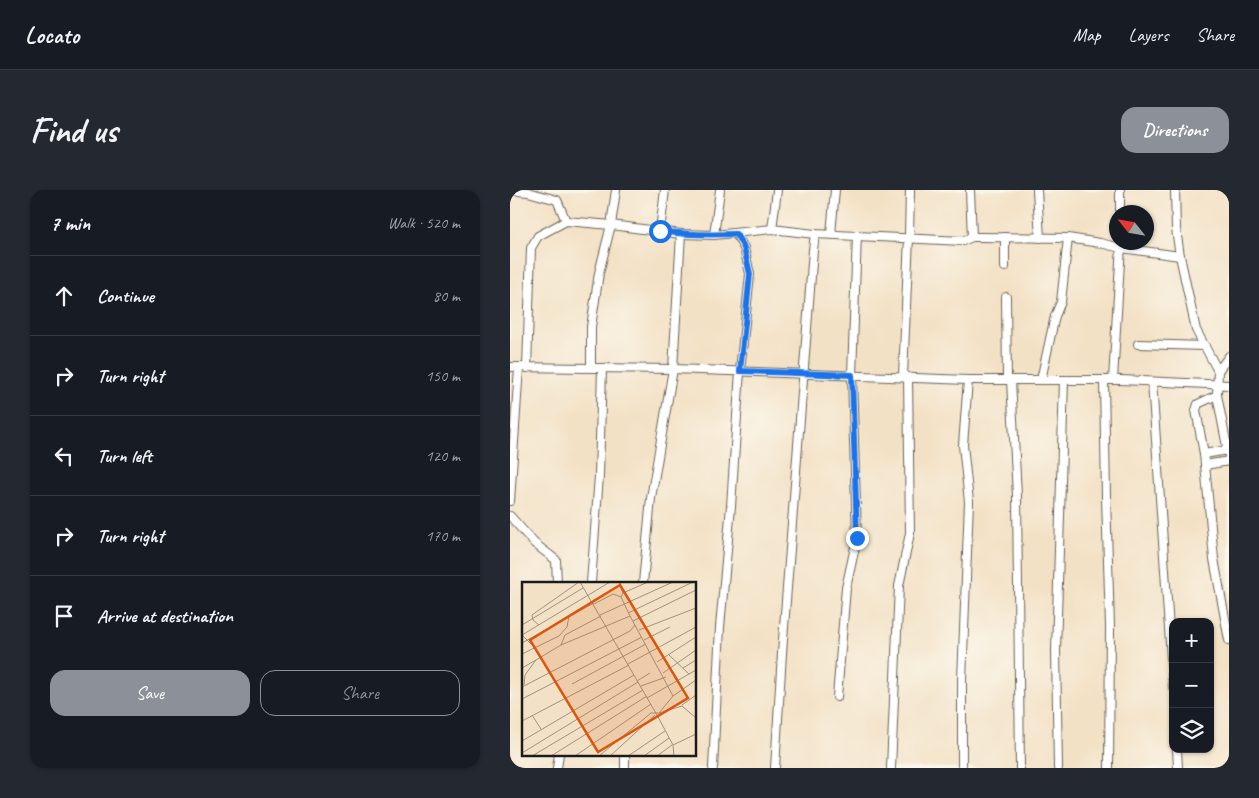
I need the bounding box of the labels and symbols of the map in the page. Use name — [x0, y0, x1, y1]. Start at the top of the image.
north arrow — [1109, 205, 1154, 250]
route start — [649, 220, 672, 243]
route end — [846, 527, 869, 550]
inset map — [522, 582, 696, 756]

